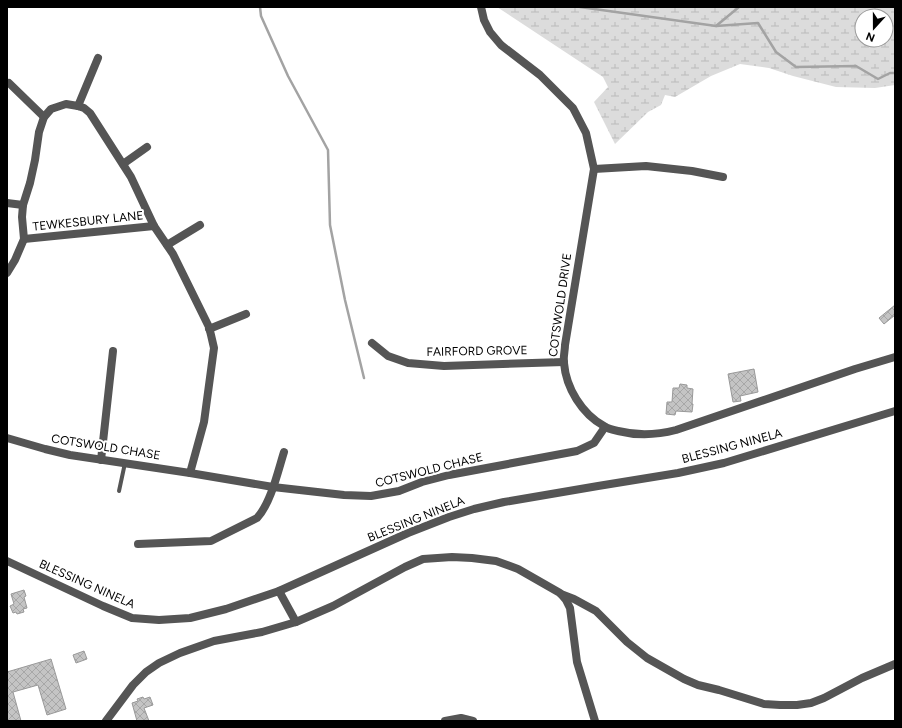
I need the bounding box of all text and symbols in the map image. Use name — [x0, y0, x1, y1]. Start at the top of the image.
north arrow — [854, 8, 894, 48]
text: N — [864, 29, 877, 44]
street label: TEWKESBURY LANE — [32, 208, 144, 234]
street label: COTSWOLD DRIVE — [546, 252, 574, 358]
street label: FAIRFORD GROVE — [426, 343, 528, 359]
street label: BLESSING NINELA — [680, 426, 784, 466]
street label: COTSWOLD CHASE — [50, 431, 162, 463]
street label: COTSWOLD CHASE — [374, 450, 484, 490]
street label: BLESSING NINELA — [365, 493, 467, 545]
street label: BLESSING NINELA — [37, 557, 137, 611]

